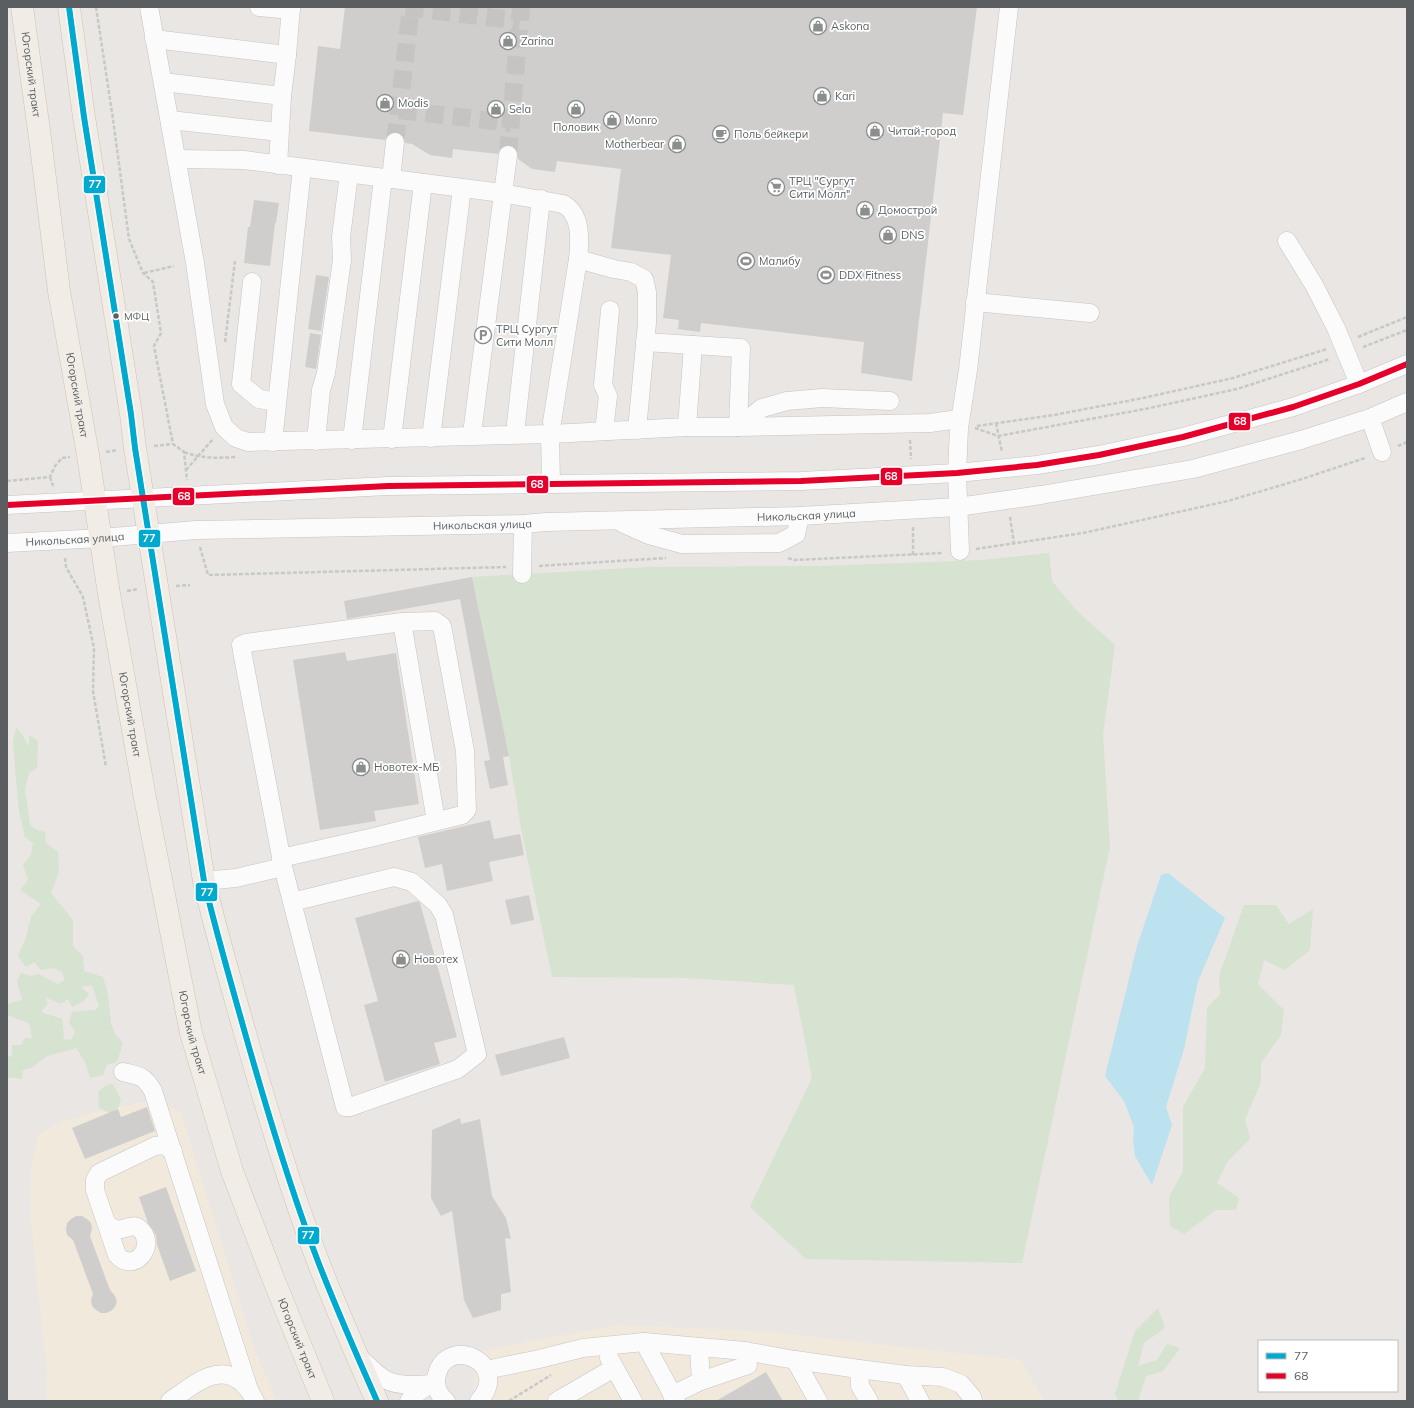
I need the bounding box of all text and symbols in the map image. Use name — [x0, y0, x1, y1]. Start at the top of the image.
shop icon: Askona — [808, 16, 828, 36]
place label: Askona — [831, 19, 869, 33]
street label: Югорский тракт — [18, 31, 44, 118]
shop icon: Zarina — [498, 31, 518, 51]
place label: Zarina — [521, 34, 554, 48]
shop icon: Kari — [812, 86, 832, 106]
place label: Kari — [835, 89, 855, 103]
shop icon: Modis — [375, 93, 395, 113]
place label: Modis — [398, 96, 428, 110]
shop icon: Sela — [486, 99, 506, 119]
shop icon: Половик — [566, 99, 586, 119]
place label: Sela — [509, 102, 531, 116]
shop icon: Monro — [602, 110, 622, 130]
place label: Monro — [625, 113, 657, 127]
place label: Половик — [553, 120, 599, 134]
shop icon: Читай-город — [865, 121, 885, 141]
cafe icon: Поль бейкери — [711, 124, 731, 144]
place label: Читай-город — [888, 124, 957, 138]
place label: Поль бейкери — [734, 127, 808, 141]
shop icon: Motherbear — [667, 134, 687, 154]
place label: Motherbear — [605, 137, 664, 151]
place label: ТРЦ "Сургут Сити Молл" — [789, 174, 855, 201]
line badge: 77 — [83, 175, 106, 194]
text: 77 — [88, 177, 102, 191]
supermarket icon: ТРЦ "Сургут Сити Молл" — [766, 177, 786, 197]
shop icon: Домострой — [855, 200, 875, 220]
place label: Домострой — [878, 203, 937, 217]
shop icon: DNS — [878, 225, 898, 245]
place label: DNS — [901, 228, 924, 242]
sports icon: Малибу — [736, 251, 756, 271]
place label: Малибу — [759, 254, 800, 268]
sports icon: DDX Fitness — [816, 265, 836, 285]
place label: DDX Fitness — [839, 268, 901, 282]
place label: МФЦ — [124, 310, 149, 323]
marker: МФЦ — [111, 311, 121, 321]
place label: ТРЦ Сургут Сити Молл — [496, 322, 557, 349]
parking icon: ТРЦ Сургут Сити Молл — [473, 325, 493, 345]
street label: Югорский тракт — [63, 351, 92, 439]
line badge: 68 — [1228, 412, 1251, 431]
text: 68 — [1233, 414, 1247, 428]
line badge: 68 — [880, 467, 903, 486]
text: 68 — [884, 469, 898, 483]
line badge: 68 — [526, 475, 549, 494]
text: 68 — [530, 477, 544, 491]
line badge: 68 — [172, 487, 195, 506]
text: 68 — [177, 489, 191, 503]
street label: Никольская улица — [757, 506, 856, 524]
street label: Никольская улица — [433, 516, 533, 533]
street label: Никольская улица — [25, 529, 125, 549]
line badge: 77 — [138, 529, 161, 548]
text: 77 — [142, 531, 156, 545]
street label: Югорский тракт — [116, 671, 145, 758]
shop icon: Новотех-МБ — [351, 757, 371, 777]
place label: Новотех-МБ — [374, 760, 440, 774]
line badge: 77 — [195, 882, 218, 902]
text: 77 — [200, 885, 214, 899]
shop icon: Новотех — [391, 949, 411, 969]
place label: Новотех — [414, 952, 458, 966]
street label: Югорский тракт — [176, 989, 210, 1076]
line badge: 77 — [297, 1226, 320, 1245]
text: 77 — [301, 1228, 315, 1242]
street label: Югорский тракт — [275, 1296, 320, 1381]
legend — [1258, 1340, 1398, 1392]
text: 77 — [1294, 1348, 1308, 1363]
text: 68 — [1294, 1368, 1308, 1383]

